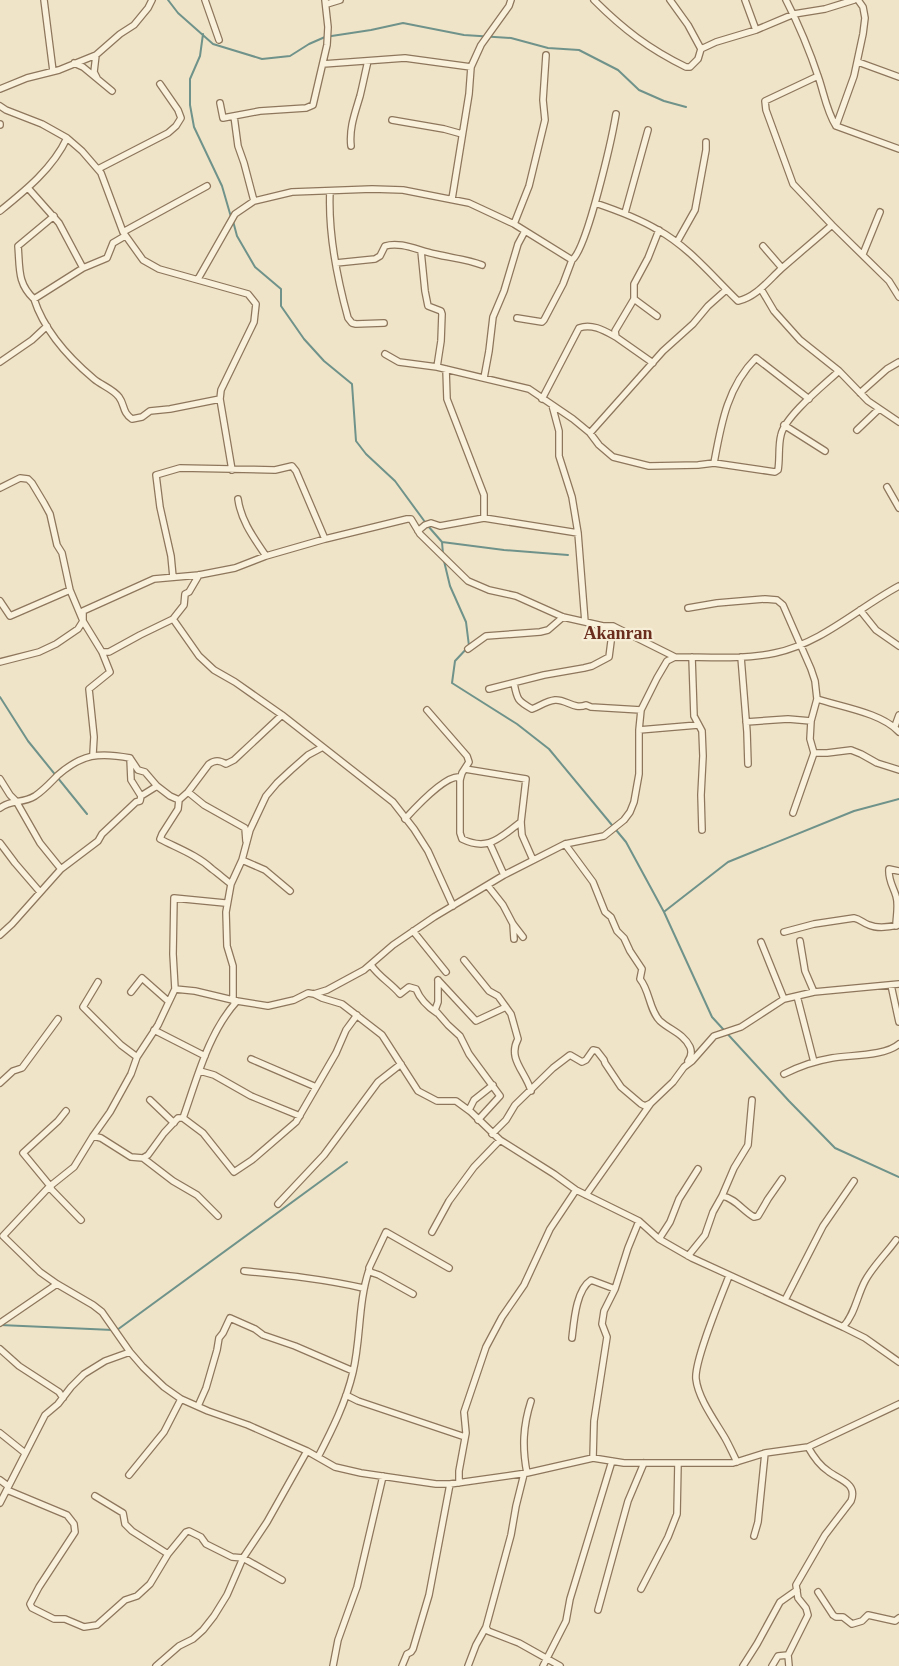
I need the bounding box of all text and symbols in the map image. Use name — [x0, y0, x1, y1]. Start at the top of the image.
district label: Akanran — [583, 623, 653, 643]

